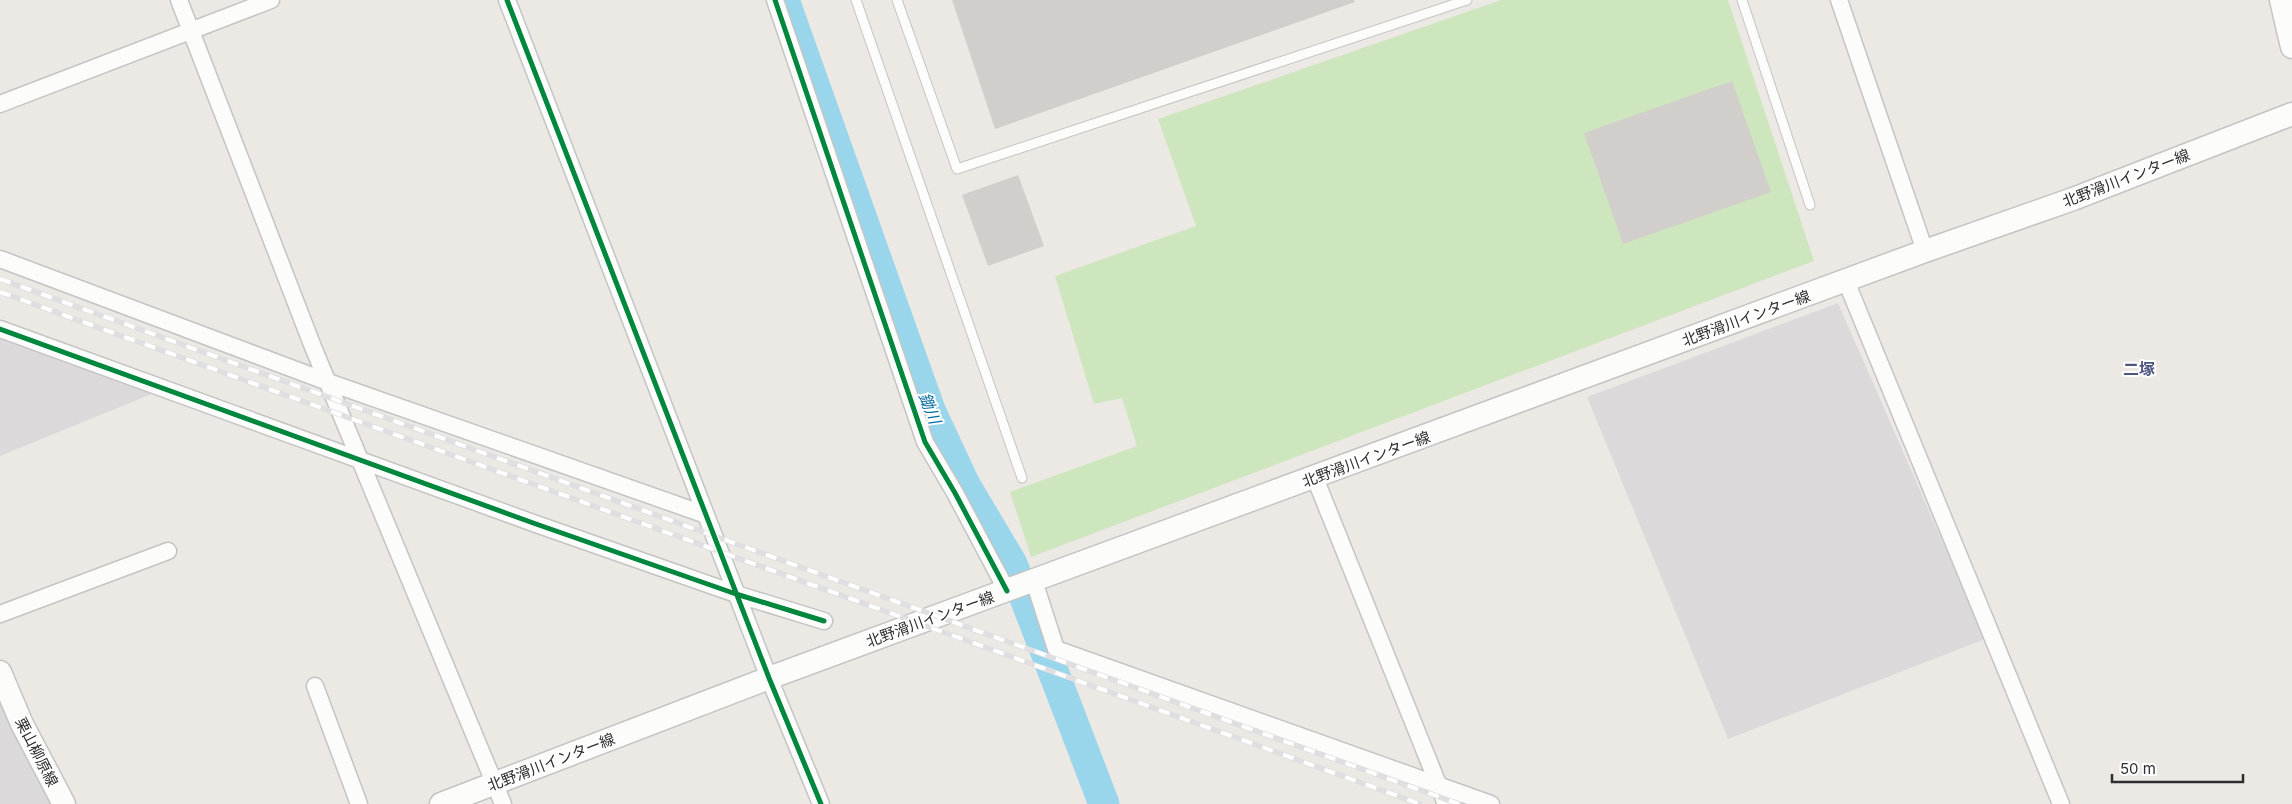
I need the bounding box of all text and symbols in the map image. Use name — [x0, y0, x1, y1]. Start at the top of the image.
street label: 北野滑川インター線 — [2060, 145, 2192, 211]
street label: 北野滑川インター線 — [1679, 286, 1813, 350]
district label: 二塚 — [2123, 359, 2155, 379]
water label: 鋤川 — [915, 389, 946, 428]
street label: 北野滑川インター線 — [1299, 427, 1433, 491]
street label: 北野滑川インター線 — [863, 587, 997, 651]
street label: 栗山柳原線 — [12, 714, 62, 790]
street label: 北野滑川インター線 — [485, 729, 617, 795]
scale bar — [2112, 752, 2243, 784]
text: 50 m — [2120, 759, 2156, 778]

